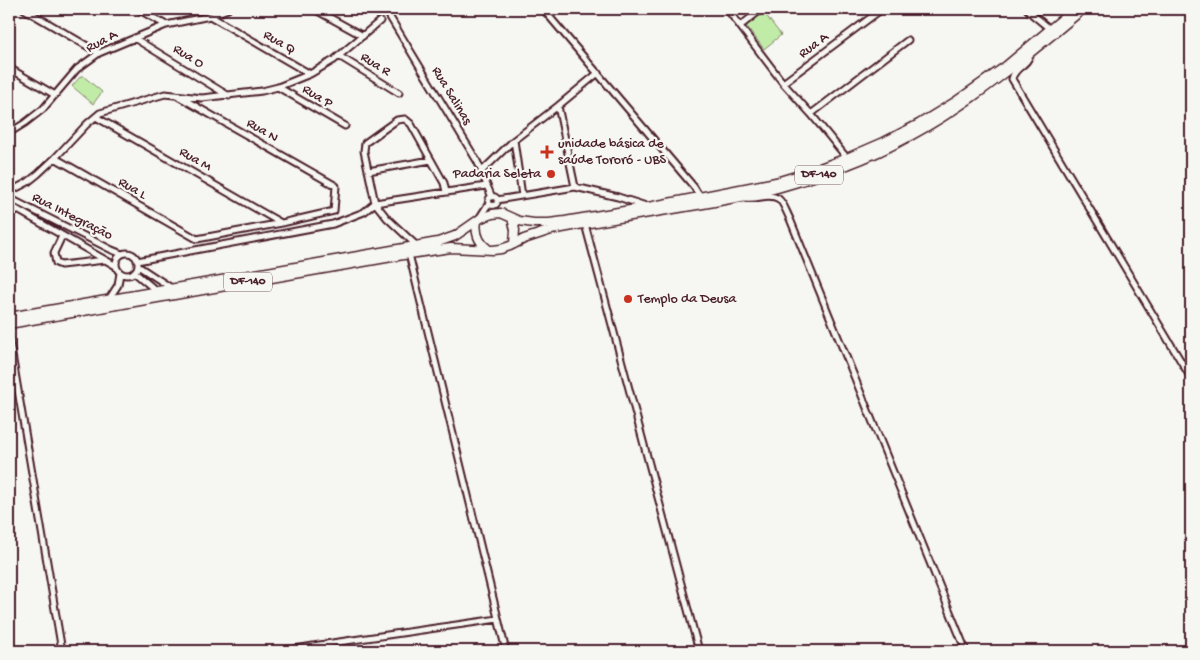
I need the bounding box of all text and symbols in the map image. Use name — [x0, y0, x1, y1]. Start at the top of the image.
street label: Rua A — [83, 26, 121, 57]
street label: Rua Q — [260, 27, 298, 59]
street label: Rua A — [796, 29, 833, 63]
street label: Rua O — [169, 41, 207, 73]
street label: Rua R — [357, 49, 394, 81]
street label: Rua Salinas — [427, 64, 475, 129]
street label: Rua P — [299, 81, 336, 113]
street label: Rua N — [243, 115, 281, 147]
place label: unidade básica de saúde Tororó - UBS — [558, 136, 667, 169]
street label: Rua M — [176, 144, 215, 176]
marker: unidade básica de saúde Tororó - UBS — [540, 145, 554, 159]
place label: Padaria Seleta — [452, 166, 542, 183]
road number: DF-140 — [795, 166, 843, 184]
marker: Padaria Seleta — [545, 168, 557, 180]
street label: Rua L — [115, 174, 150, 204]
street label: Rua Integração — [29, 189, 115, 245]
road number: DF-140 — [224, 272, 272, 292]
place label: Templo da Deusa — [637, 291, 737, 308]
marker: Templo da Deusa — [622, 293, 634, 305]

